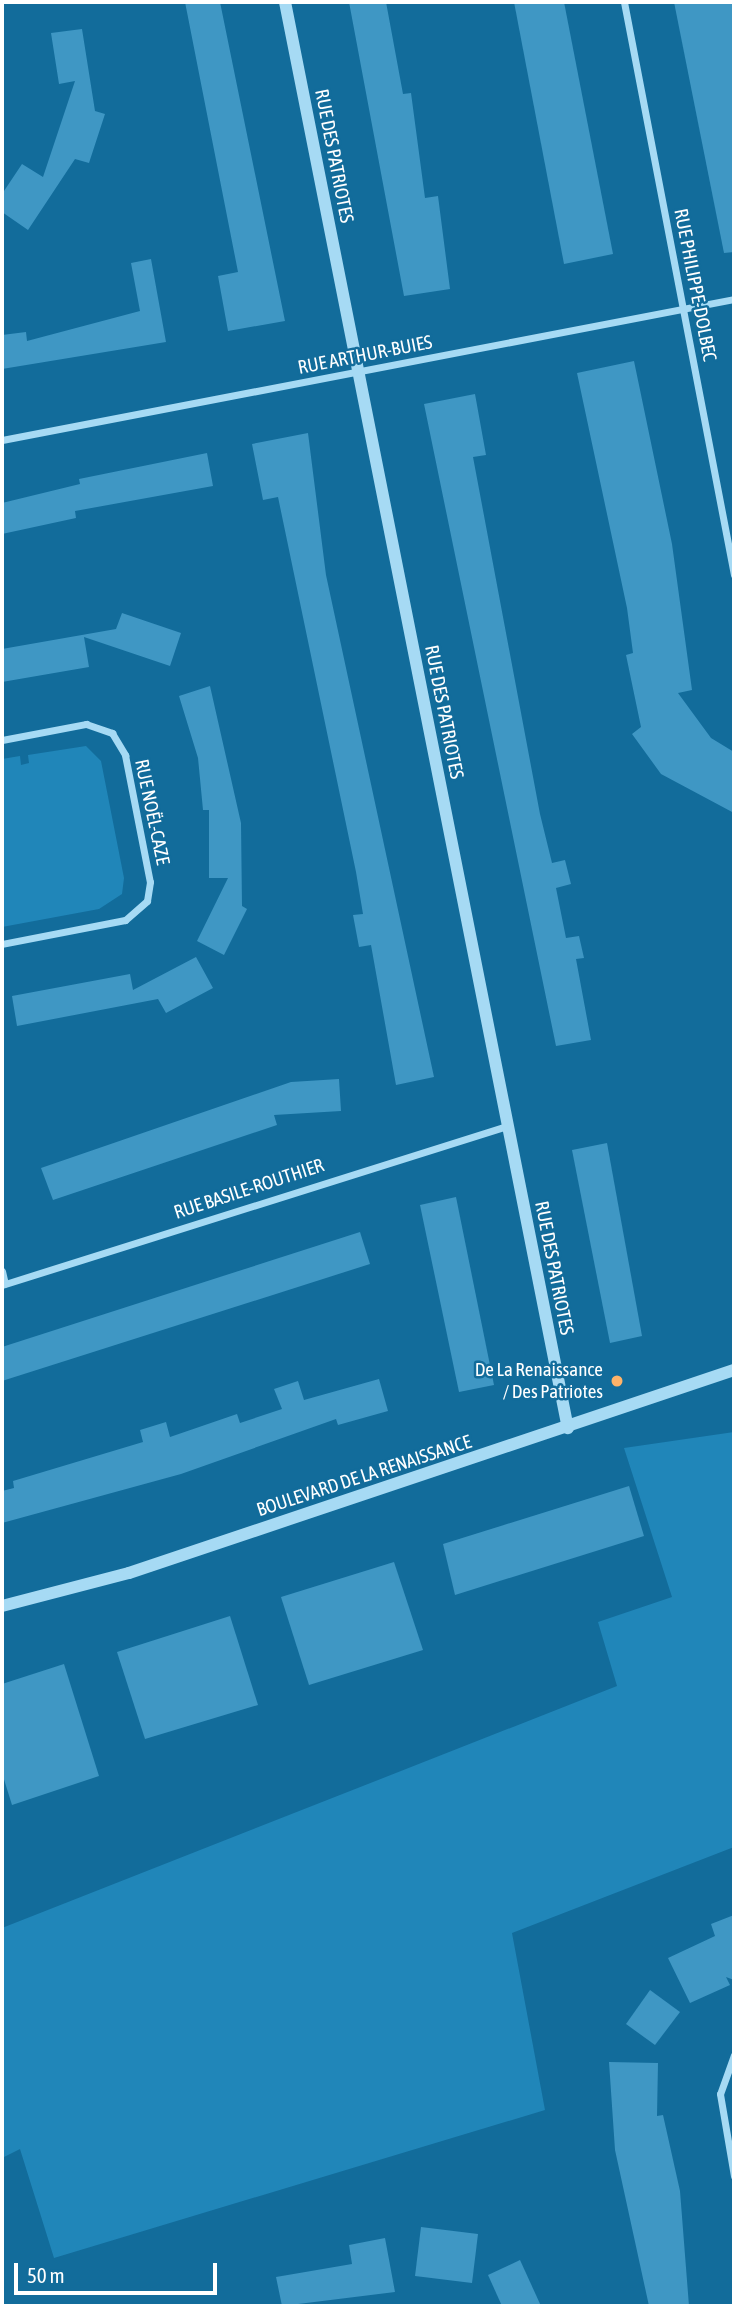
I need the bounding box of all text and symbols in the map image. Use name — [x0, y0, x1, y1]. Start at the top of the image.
street label: RUE DES PATRIOTES — [310, 87, 358, 225]
street label: RUE PHILIPPE-DOLBEC — [669, 207, 721, 363]
street label: RUE ARTHUR-BUIES — [296, 331, 434, 379]
street label: RUE DES PATRIOTES — [420, 643, 468, 781]
street label: RUE NOËL-CAZE — [130, 757, 174, 867]
street label: RUE BASILE-ROUTHIER — [171, 1154, 327, 1224]
street label: RUE DES PATRIOTES — [530, 1199, 578, 1337]
place label: De La Renaissance / Des Patriotes — [475, 1359, 603, 1403]
marker: De La Renaissance / Des Patriotes — [609, 1373, 625, 1389]
street label: BOULEVARD DE LA RENAISSANCE — [254, 1430, 474, 1522]
scale bar — [18, 2248, 220, 2292]
text: 50 m — [27, 2263, 65, 2287]

